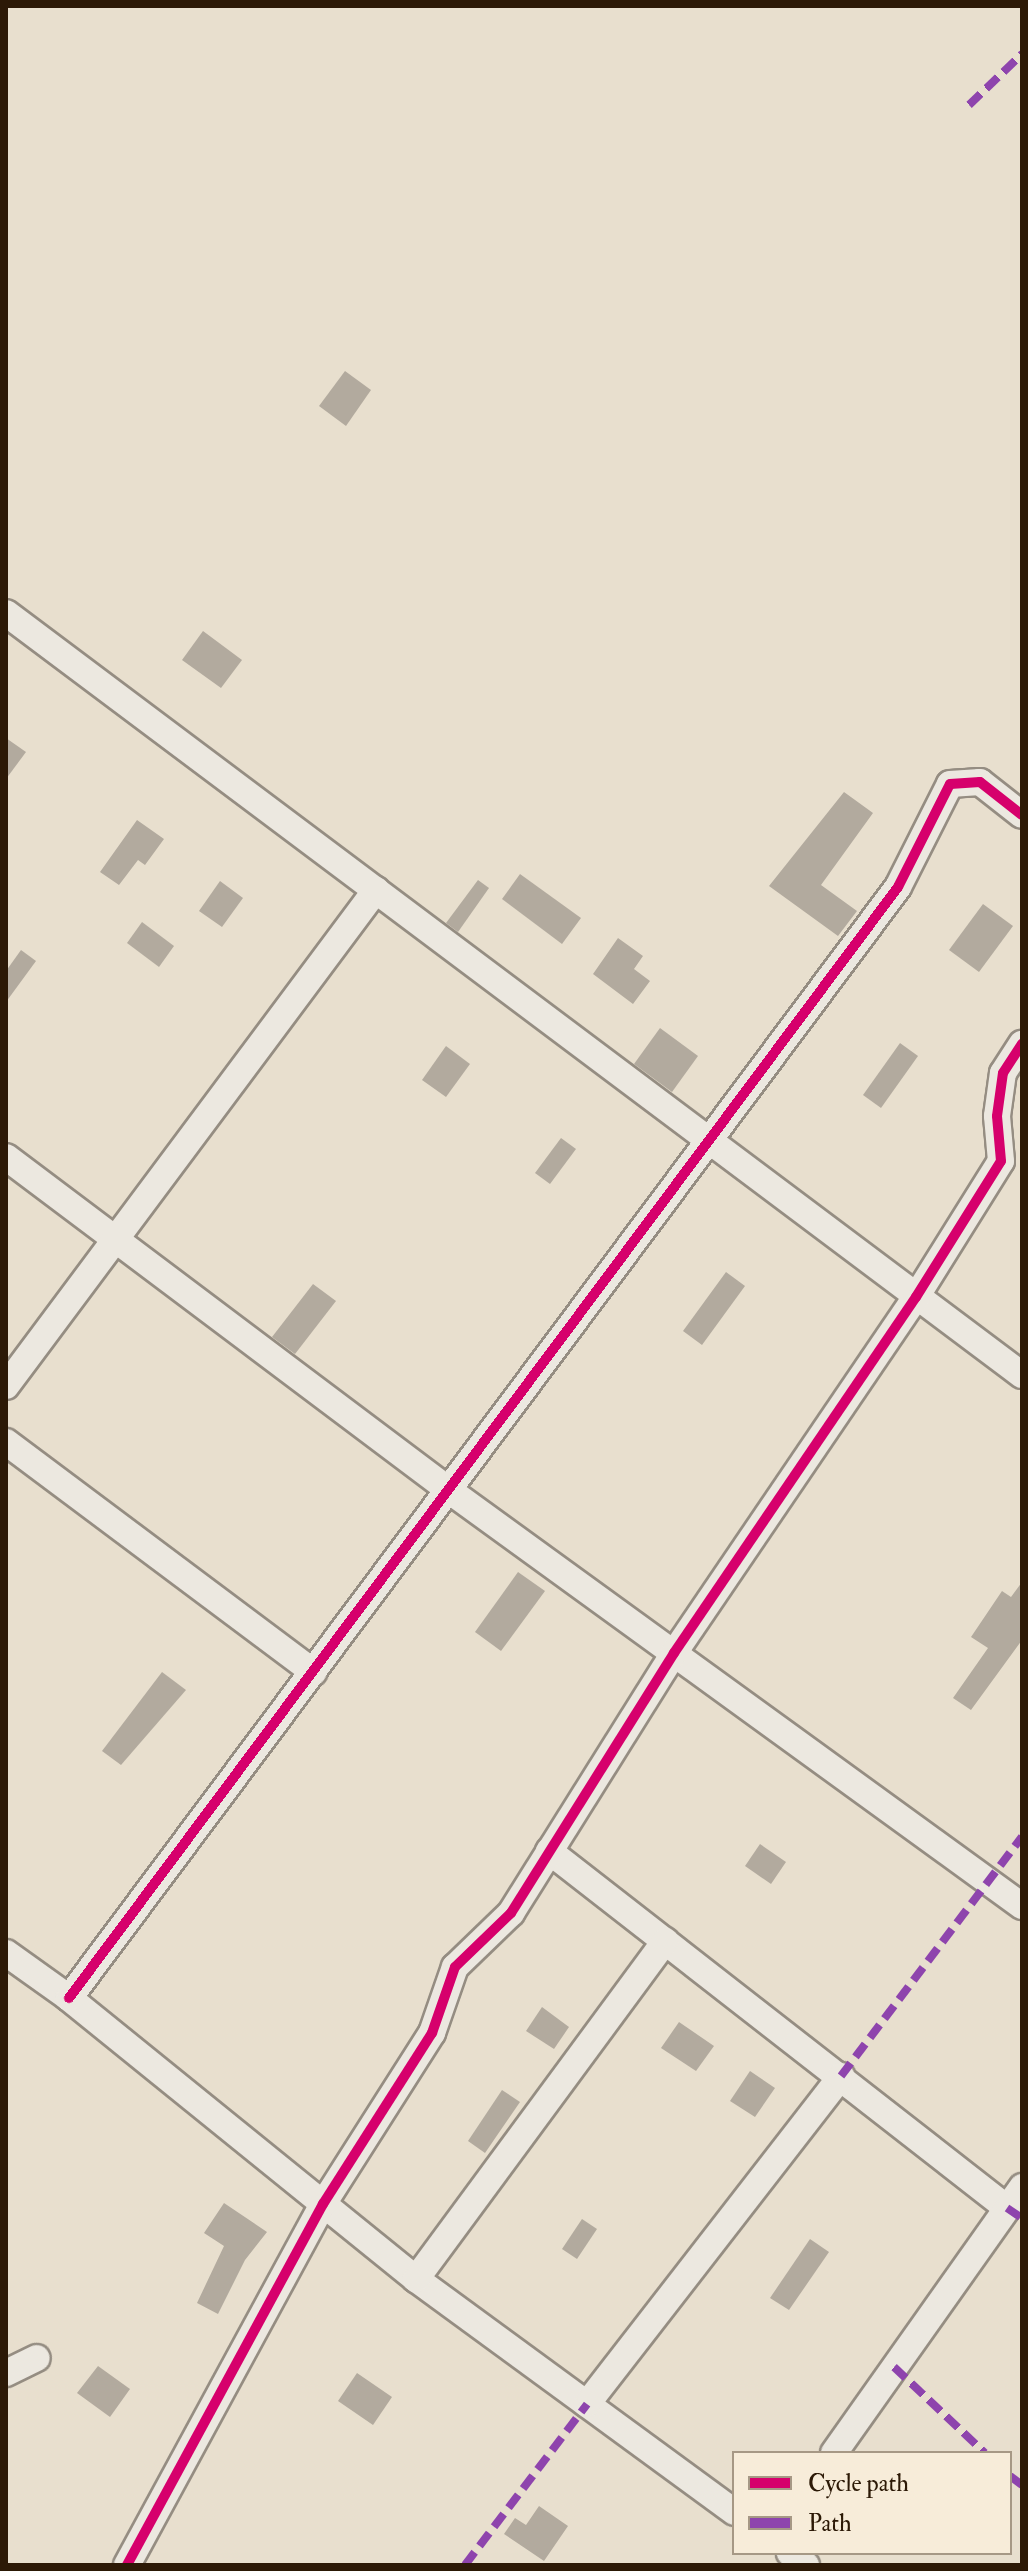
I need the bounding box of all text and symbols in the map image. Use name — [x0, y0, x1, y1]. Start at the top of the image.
legend — [732, 2451, 1012, 2555]
text: Cycle path — [808, 2468, 909, 2499]
text: Path — [808, 2508, 852, 2539]

